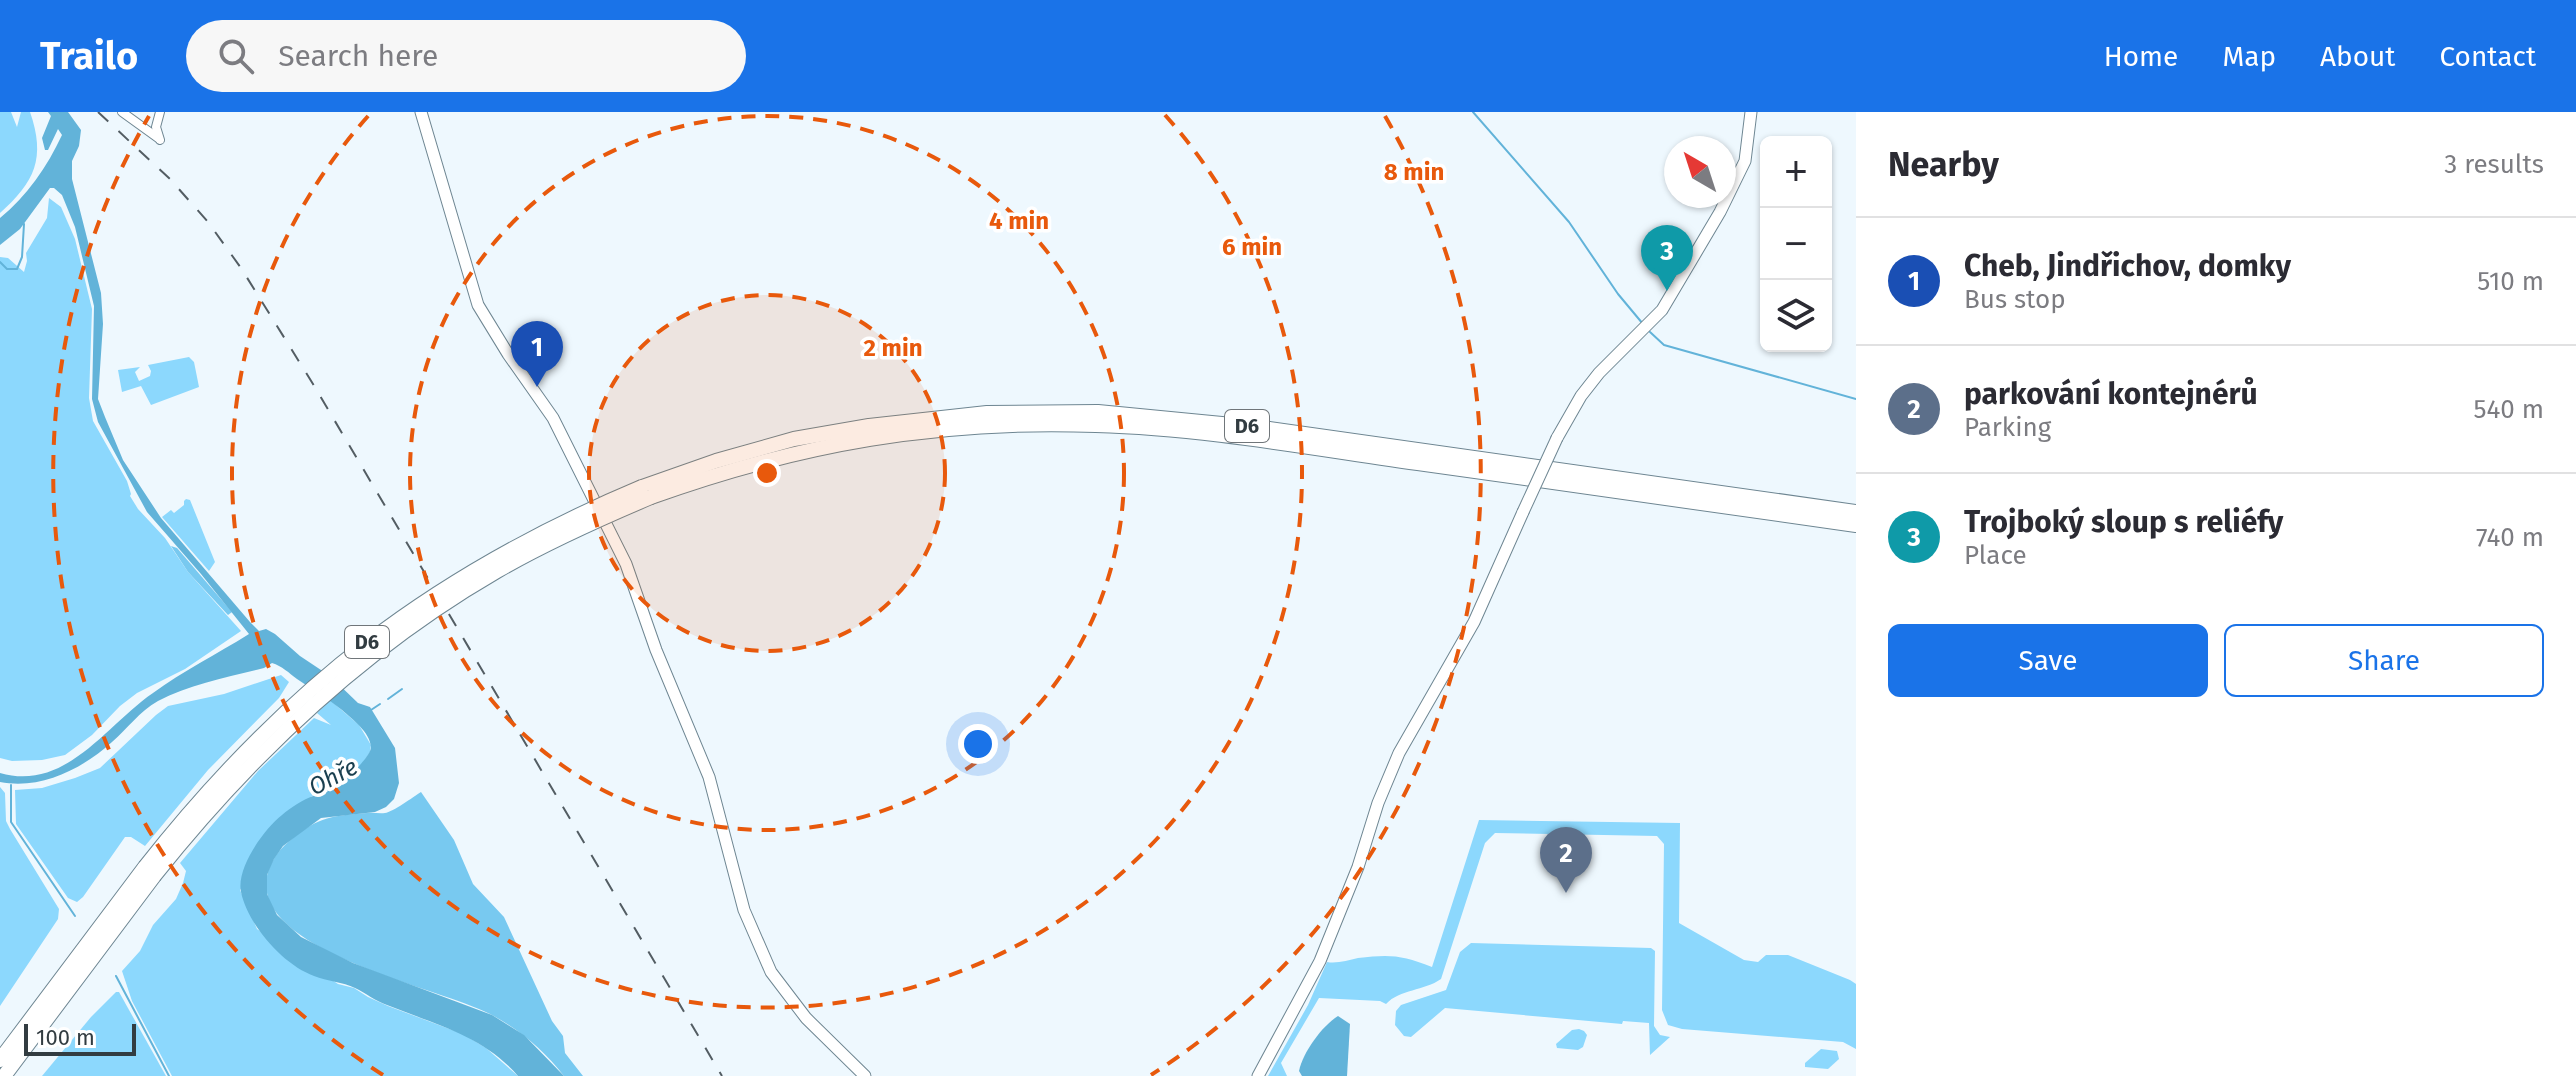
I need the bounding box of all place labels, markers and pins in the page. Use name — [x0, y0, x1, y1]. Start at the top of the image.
pin: 3 — [1641, 225, 1693, 291]
pin: 1 — [511, 321, 563, 387]
centre of rings — [753, 459, 781, 487]
pin: 2 — [1540, 827, 1592, 893]

